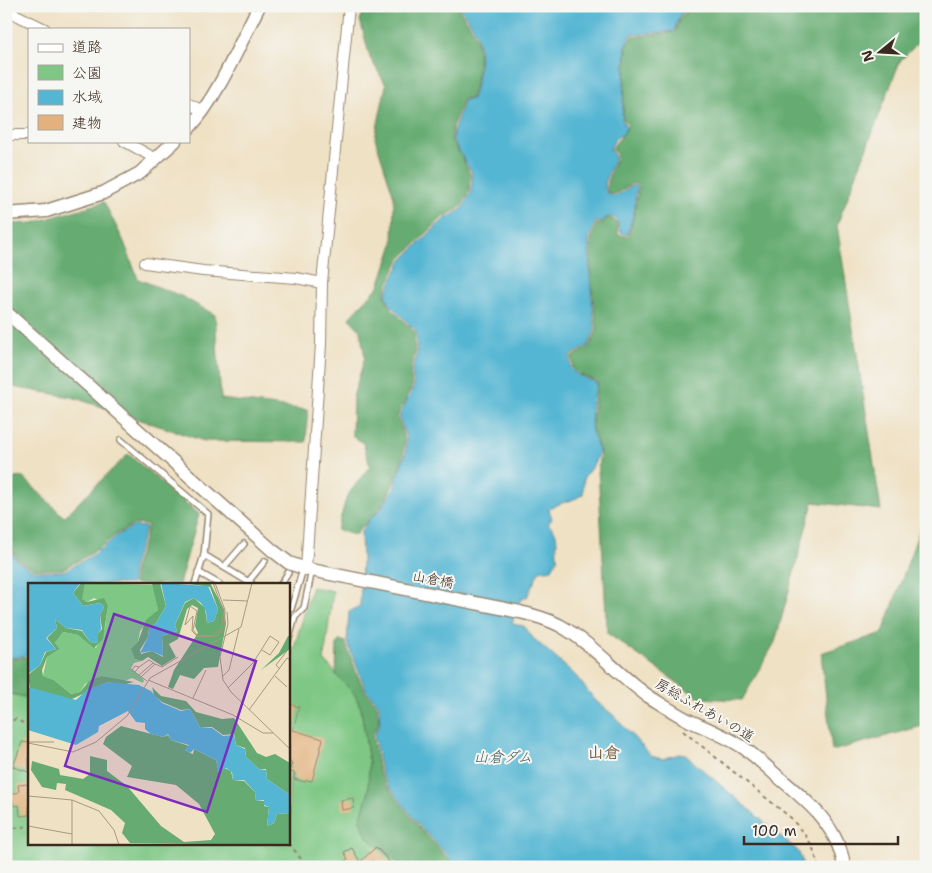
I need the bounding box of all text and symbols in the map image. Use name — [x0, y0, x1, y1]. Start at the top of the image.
legend — [28, 28, 190, 142]
north arrow — [854, 28, 904, 78]
text: 道路 — [72, 37, 102, 57]
text: N — [857, 48, 878, 64]
text: 公園 — [72, 63, 102, 83]
text: 水域 — [72, 87, 102, 107]
text: 建物 — [72, 113, 102, 133]
street label: 山倉橋 — [411, 566, 455, 592]
inset map — [28, 583, 290, 846]
street label: 房総ふれあいの道 — [652, 674, 758, 746]
district label: 山倉 — [588, 742, 620, 763]
water label: 山倉ダム — [474, 747, 532, 767]
scale bar — [744, 813, 898, 845]
text: 100 m — [752, 821, 797, 841]

